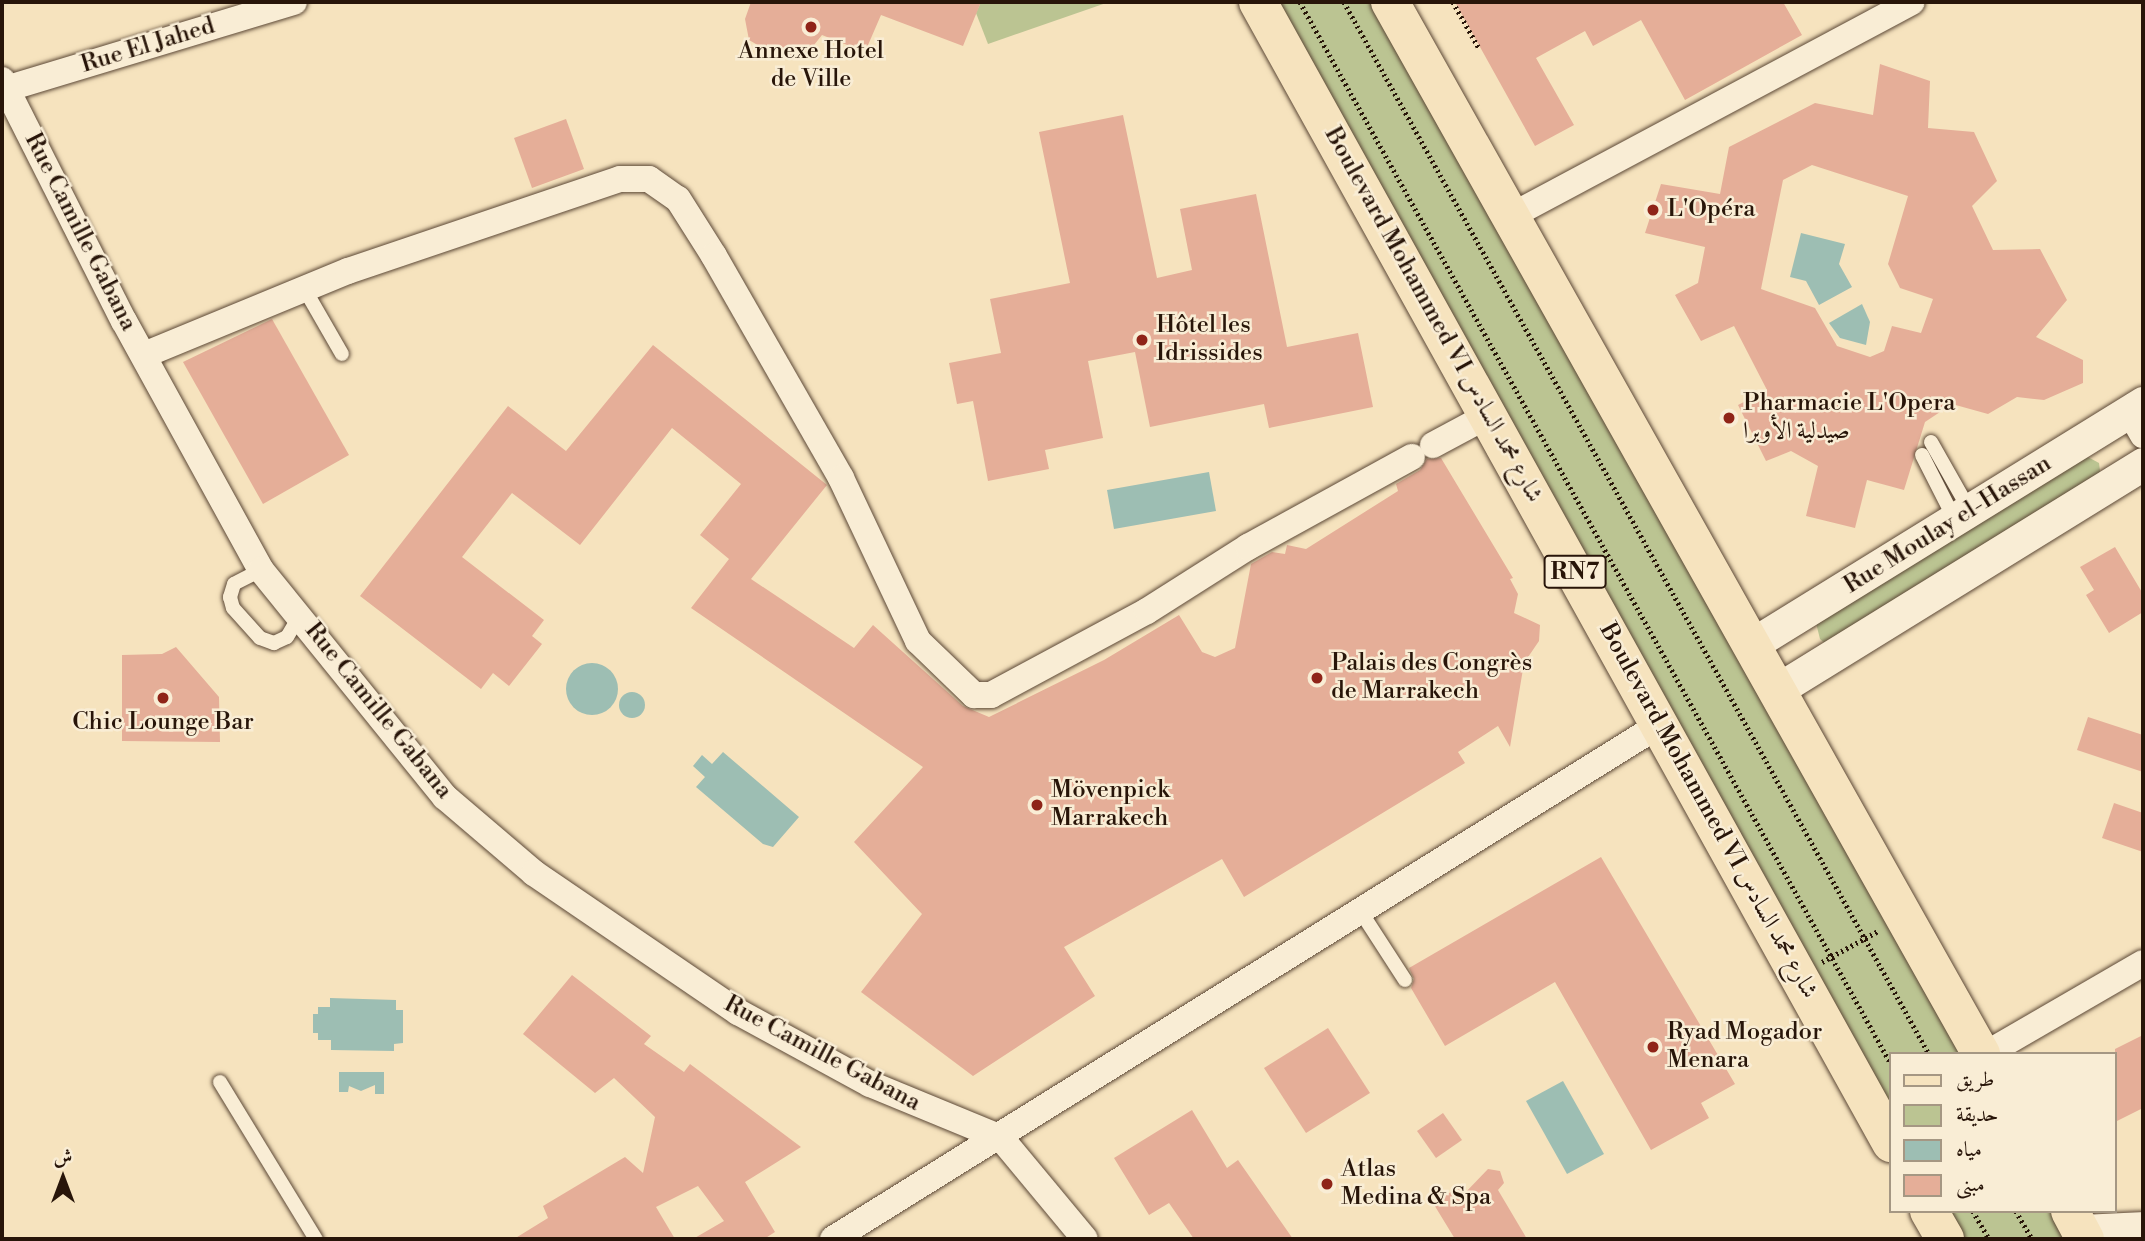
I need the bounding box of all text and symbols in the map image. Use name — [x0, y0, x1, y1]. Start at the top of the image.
street label: Rue El Jahed — [78, 12, 218, 80]
marker: Annexe Hotel de Ville — [803, 19, 819, 35]
place label: Annexe Hotel de Ville — [738, 38, 884, 94]
street label: Boulevard Mohammed VI شارع محمد السادس — [1318, 122, 1548, 508]
street label: Rue Camille Gabana — [18, 128, 142, 336]
place label: L'Opéra — [1667, 196, 1755, 224]
marker: L'Opéra — [1645, 202, 1661, 218]
place label: Hôtel les Idrissides — [1156, 312, 1263, 368]
marker: Hôtel les Idrissides — [1134, 332, 1150, 348]
place label: Pharmacie L'Opera صيدلية الأوبرا — [1743, 390, 1955, 446]
marker: Pharmacie L'Opera صيدلية الأوبرا — [1721, 410, 1737, 426]
street label: Rue Moulay el-Hassan — [1839, 449, 2057, 601]
road number: RN7 — [1544, 552, 1606, 592]
street label: Rue Camille Gabana — [298, 617, 458, 805]
street label: Boulevard Mohammed VI شارع محمد السادس — [1593, 618, 1823, 1004]
place label: Palais des Congrès de Marrakech — [1331, 650, 1532, 706]
marker: Palais des Congrès de Marrakech — [1309, 670, 1325, 686]
marker: Chic Lounge Bar — [155, 690, 171, 706]
place label: Chic Lounge Bar — [72, 709, 254, 737]
place label: Mövenpick Marrakech — [1051, 777, 1170, 833]
marker: Mövenpick Marrakech — [1029, 797, 1045, 813]
street label: Rue Camille Gabana — [719, 990, 925, 1118]
place label: Ryad Mogador Menara — [1667, 1019, 1822, 1075]
marker: Ryad Mogador Menara — [1645, 1039, 1661, 1055]
legend — [1890, 1052, 2117, 1213]
text: طريق — [1956, 1067, 1994, 1093]
text: حديقة — [1956, 1102, 1999, 1128]
text: مياه — [1956, 1137, 1982, 1163]
north arrow — [28, 1143, 98, 1213]
text: ش — [54, 1145, 72, 1169]
place label: Atlas Medina & Spa — [1341, 1156, 1491, 1212]
text: مبنى — [1956, 1172, 1985, 1198]
marker: Atlas Medina & Spa — [1319, 1176, 1335, 1192]

